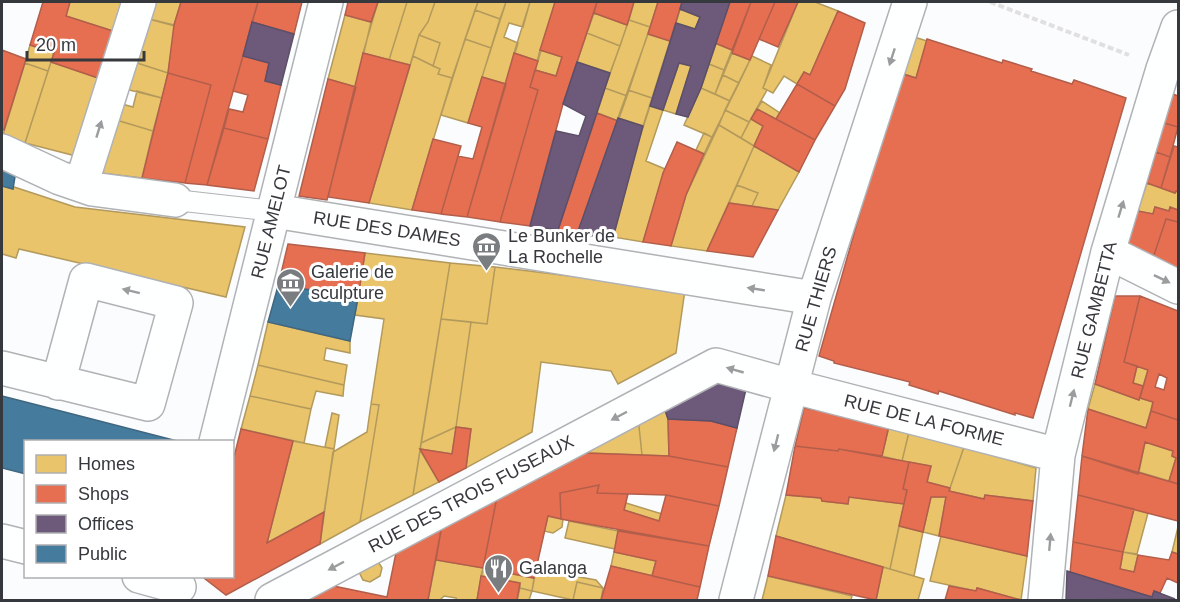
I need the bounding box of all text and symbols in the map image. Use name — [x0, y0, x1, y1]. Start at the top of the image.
scale bar — [27, 24, 144, 62]
text: 20 m — [36, 35, 76, 55]
one-way arrow — [886, 48, 896, 66]
one-way arrow — [95, 120, 104, 138]
street label: RUE AMELOT — [247, 163, 295, 281]
one-way arrow — [1117, 200, 1126, 218]
street label: RUE DES DAMES — [312, 207, 462, 251]
place label: Le Bunker de La Rochelle — [508, 226, 615, 267]
museum icon: Le Bunker de La Rochelle — [471, 230, 503, 272]
street label: RUE GAMBETTA — [1067, 239, 1121, 381]
street label: RUE THIERS — [791, 244, 841, 354]
place label: Galerie de sculpture — [311, 262, 394, 303]
museum icon: Galerie de sculpture — [274, 266, 306, 308]
one-way arrow — [1153, 274, 1170, 284]
one-way arrow — [747, 284, 766, 293]
one-way arrow — [122, 286, 140, 296]
one-way arrow — [725, 365, 743, 374]
one-way arrow — [1068, 389, 1078, 407]
street label: RUE DE LA FORME — [842, 390, 1006, 450]
one-way arrow — [611, 411, 628, 421]
street label: RUE DES TROIS FUSEAUX — [365, 431, 577, 557]
one-way arrow — [771, 433, 781, 452]
legend — [24, 440, 234, 578]
text: Homes — [78, 454, 135, 474]
text: Shops — [78, 484, 129, 504]
text: Offices — [78, 514, 134, 534]
one-way arrow — [1045, 533, 1055, 552]
text: Public — [78, 544, 127, 564]
restaurant icon: Galanga — [482, 552, 514, 594]
place label: Galanga — [519, 558, 588, 578]
one-way arrow — [327, 561, 344, 571]

